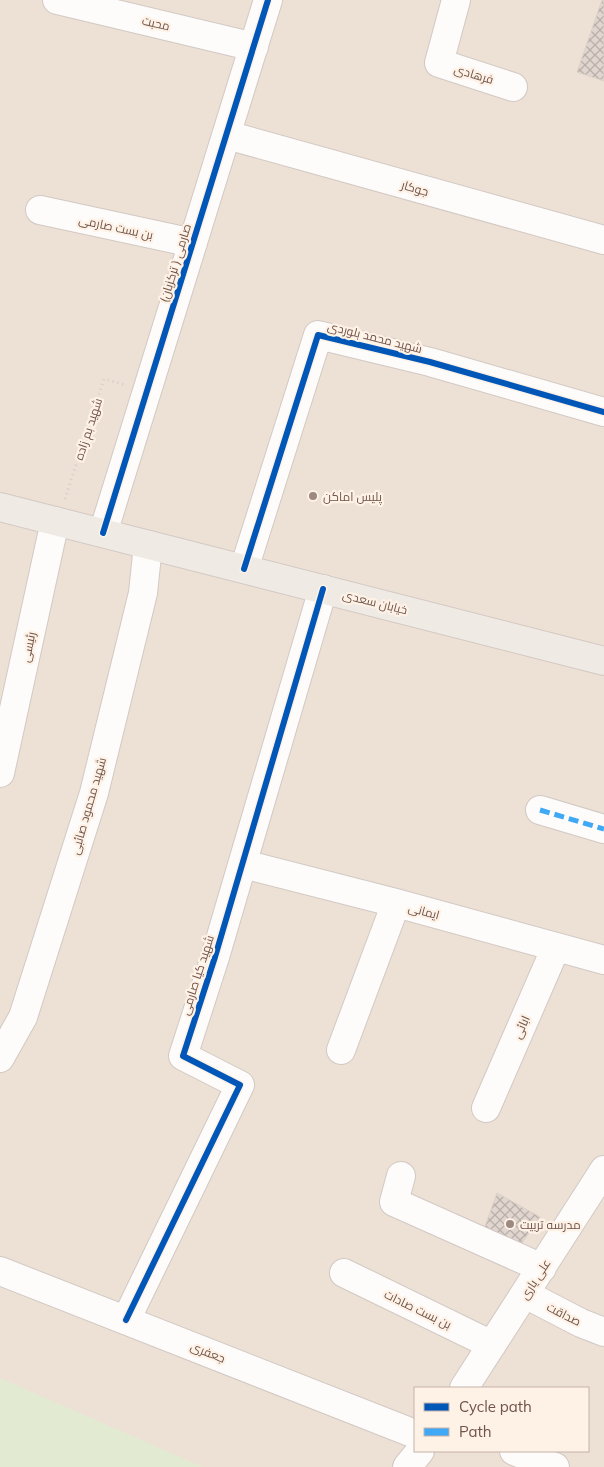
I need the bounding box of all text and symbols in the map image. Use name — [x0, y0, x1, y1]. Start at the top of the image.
street label: محبت — [141, 13, 171, 33]
street label: فرهادی — [452, 61, 496, 87]
street label: جوکار — [399, 177, 430, 199]
street label: بن بست صارمی — [77, 212, 155, 242]
street label: صارمی ( ترکزبان) — [156, 222, 194, 304]
street label: شهید محمد بلوردی — [326, 318, 424, 356]
street label: شهید بم زاده — [71, 396, 106, 462]
place label: پلیس اماکن — [323, 489, 383, 506]
marker: پلیس اماکن — [307, 490, 319, 502]
street label: خیابان سعدی — [341, 587, 409, 617]
street label: رئیسی — [17, 630, 39, 664]
street label: شهید محمود صائبی — [67, 756, 109, 856]
street label: ایمانی — [407, 900, 441, 922]
street label: شهید کیا صارمی — [177, 933, 217, 1017]
street label: ابائی — [509, 1013, 533, 1041]
place label: مدرسه تربیت — [520, 1217, 581, 1232]
marker: مدرسه تربیت — [504, 1218, 516, 1230]
street label: علی یاری — [516, 1256, 554, 1302]
street label: بن بست صادات — [382, 1286, 454, 1332]
street label: صداقت — [544, 1299, 584, 1329]
street label: جعفری — [188, 1338, 228, 1366]
legend — [414, 1387, 589, 1452]
text: Cycle path — [459, 1397, 532, 1416]
text: Path — [459, 1422, 491, 1441]

